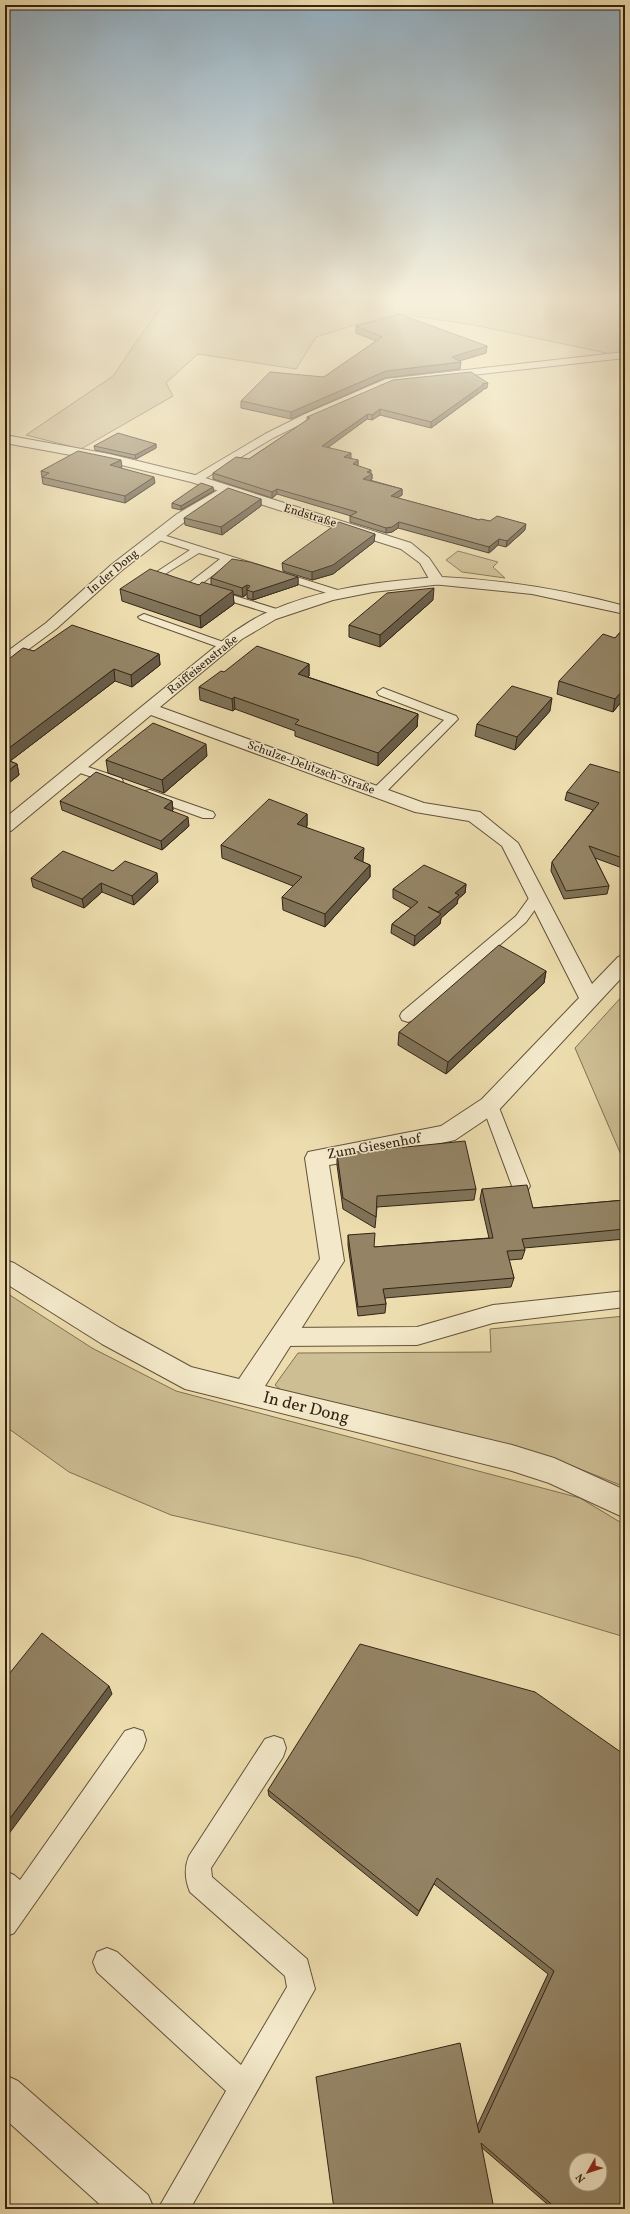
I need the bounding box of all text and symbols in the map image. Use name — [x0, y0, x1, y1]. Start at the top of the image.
street label: Endstraße — [282, 500, 339, 532]
street label: In der Dong — [84, 546, 142, 598]
street label: Raiffeisenstraße — [164, 631, 242, 698]
street label: Schulze-Delitzsch-Straße — [245, 737, 377, 799]
street label: Zum Giesenhof — [326, 1129, 423, 1165]
street label: In der Dong — [261, 1386, 351, 1430]
north arrow — [568, 2152, 608, 2192]
text: N — [573, 2170, 590, 2185]

